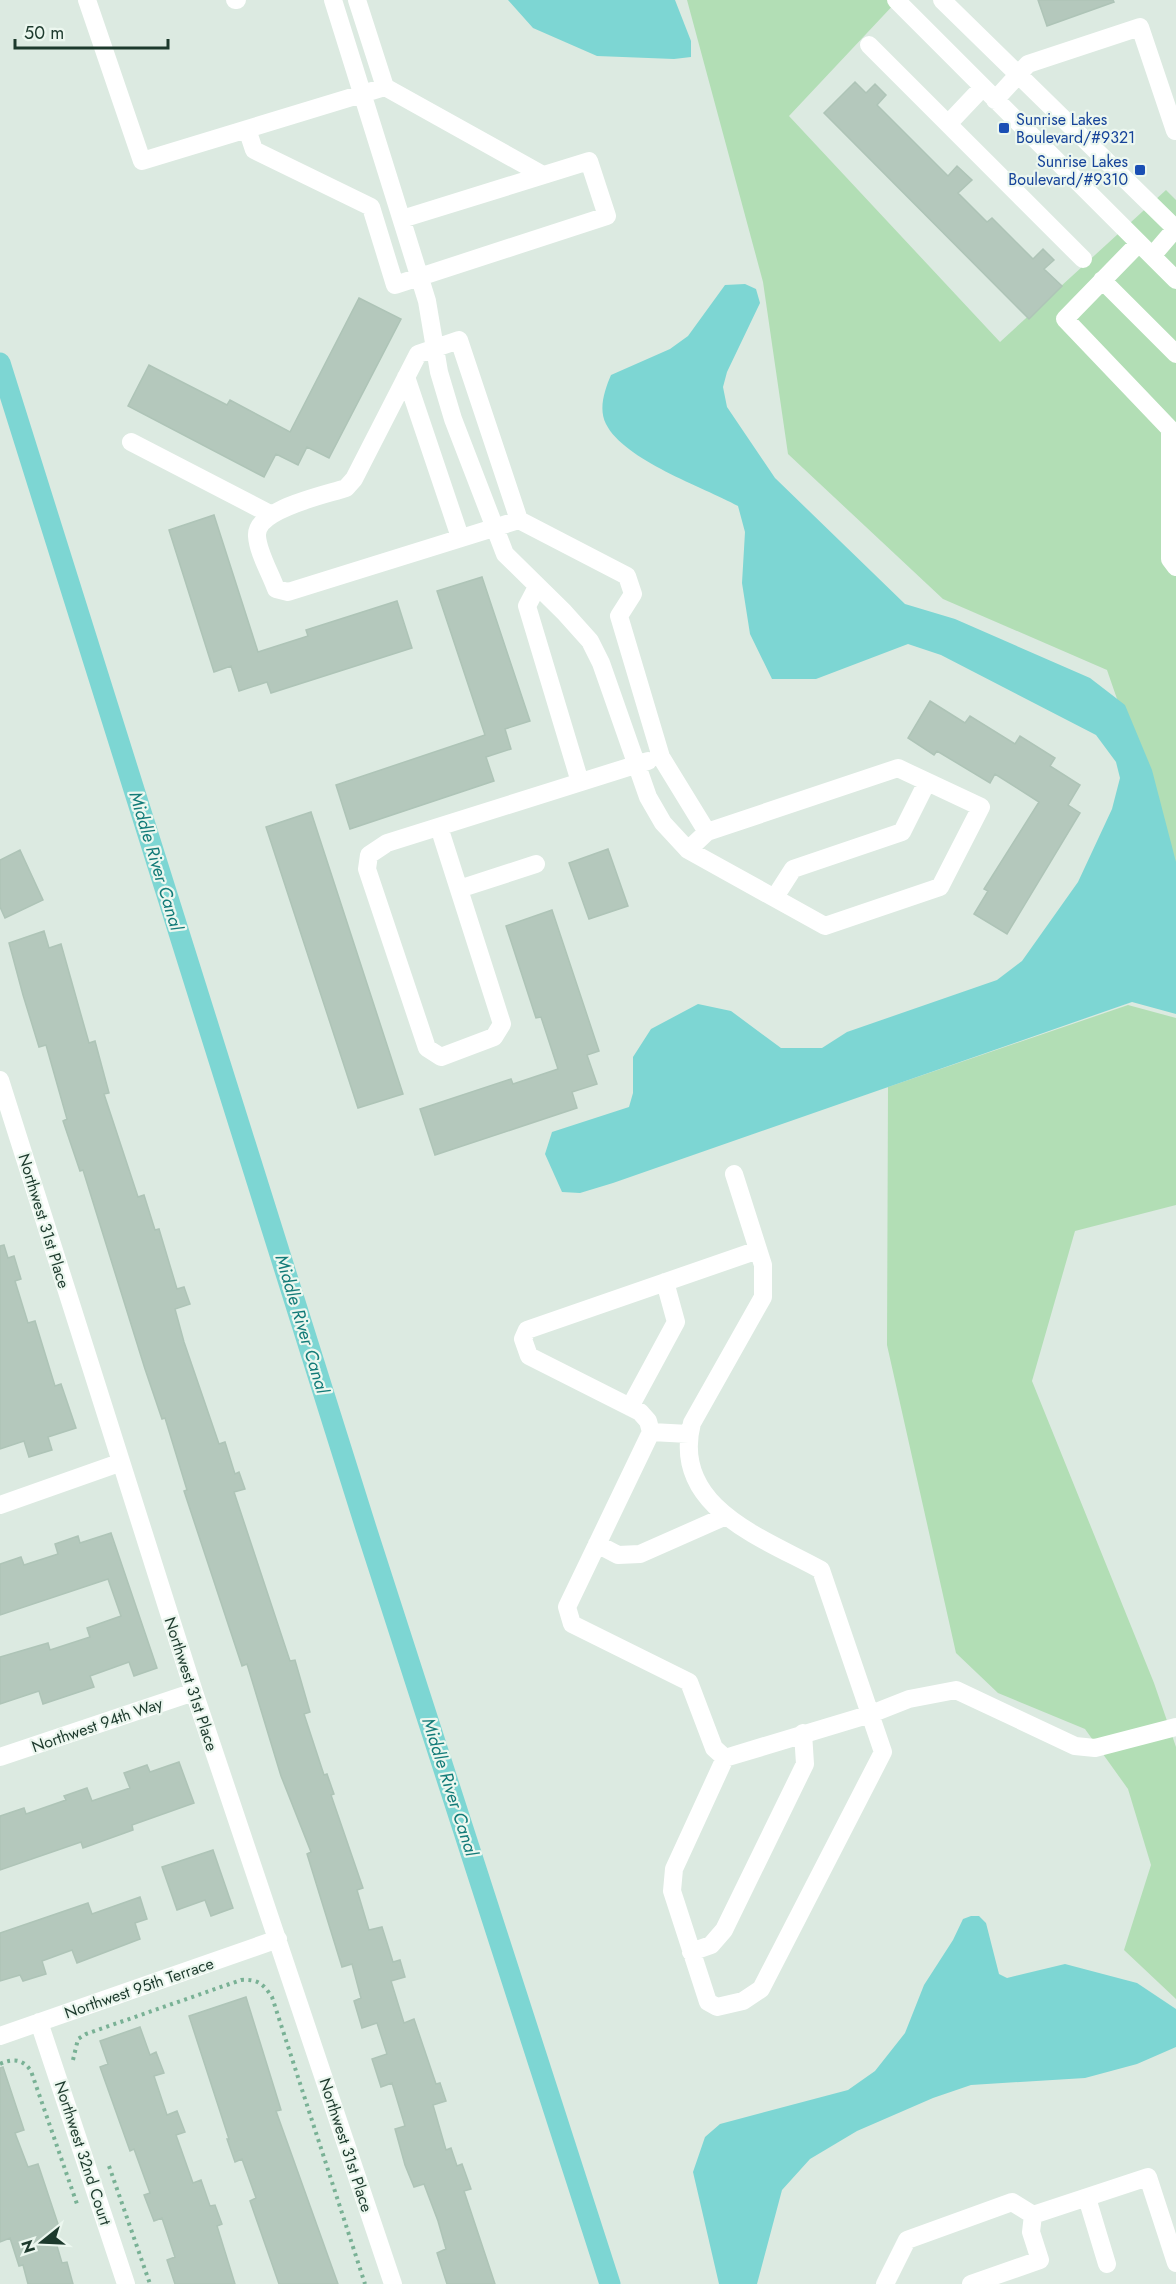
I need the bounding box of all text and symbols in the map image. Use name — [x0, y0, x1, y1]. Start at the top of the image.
scale bar — [15, 12, 168, 50]
text: 50 m — [24, 20, 64, 46]
place label: Sunrise Lakes Boulevard/#9321 — [1016, 108, 1135, 149]
marker: Sunrise Lakes Boulevard/#9321 — [997, 121, 1011, 135]
place label: Sunrise Lakes Boulevard/#9310 — [1008, 150, 1128, 191]
marker: Sunrise Lakes Boulevard/#9310 — [1133, 163, 1147, 177]
water label: Middle River Canal — [122, 788, 190, 935]
street label: Northwest 31st Place — [13, 1151, 75, 1291]
water label: Middle River Canal — [268, 1251, 336, 1398]
street label: Northwest 31st Place — [158, 1614, 224, 1754]
street label: Northwest 94th Way — [28, 1691, 167, 1758]
water label: Middle River Canal — [415, 1714, 485, 1861]
street label: Northwest 95th Terrace — [61, 1952, 217, 2024]
street label: Northwest 31st Place — [313, 2075, 379, 2215]
street label: Northwest 32nd Court — [49, 2078, 117, 2228]
north arrow — [12, 2212, 72, 2272]
text: N — [15, 2237, 41, 2256]

